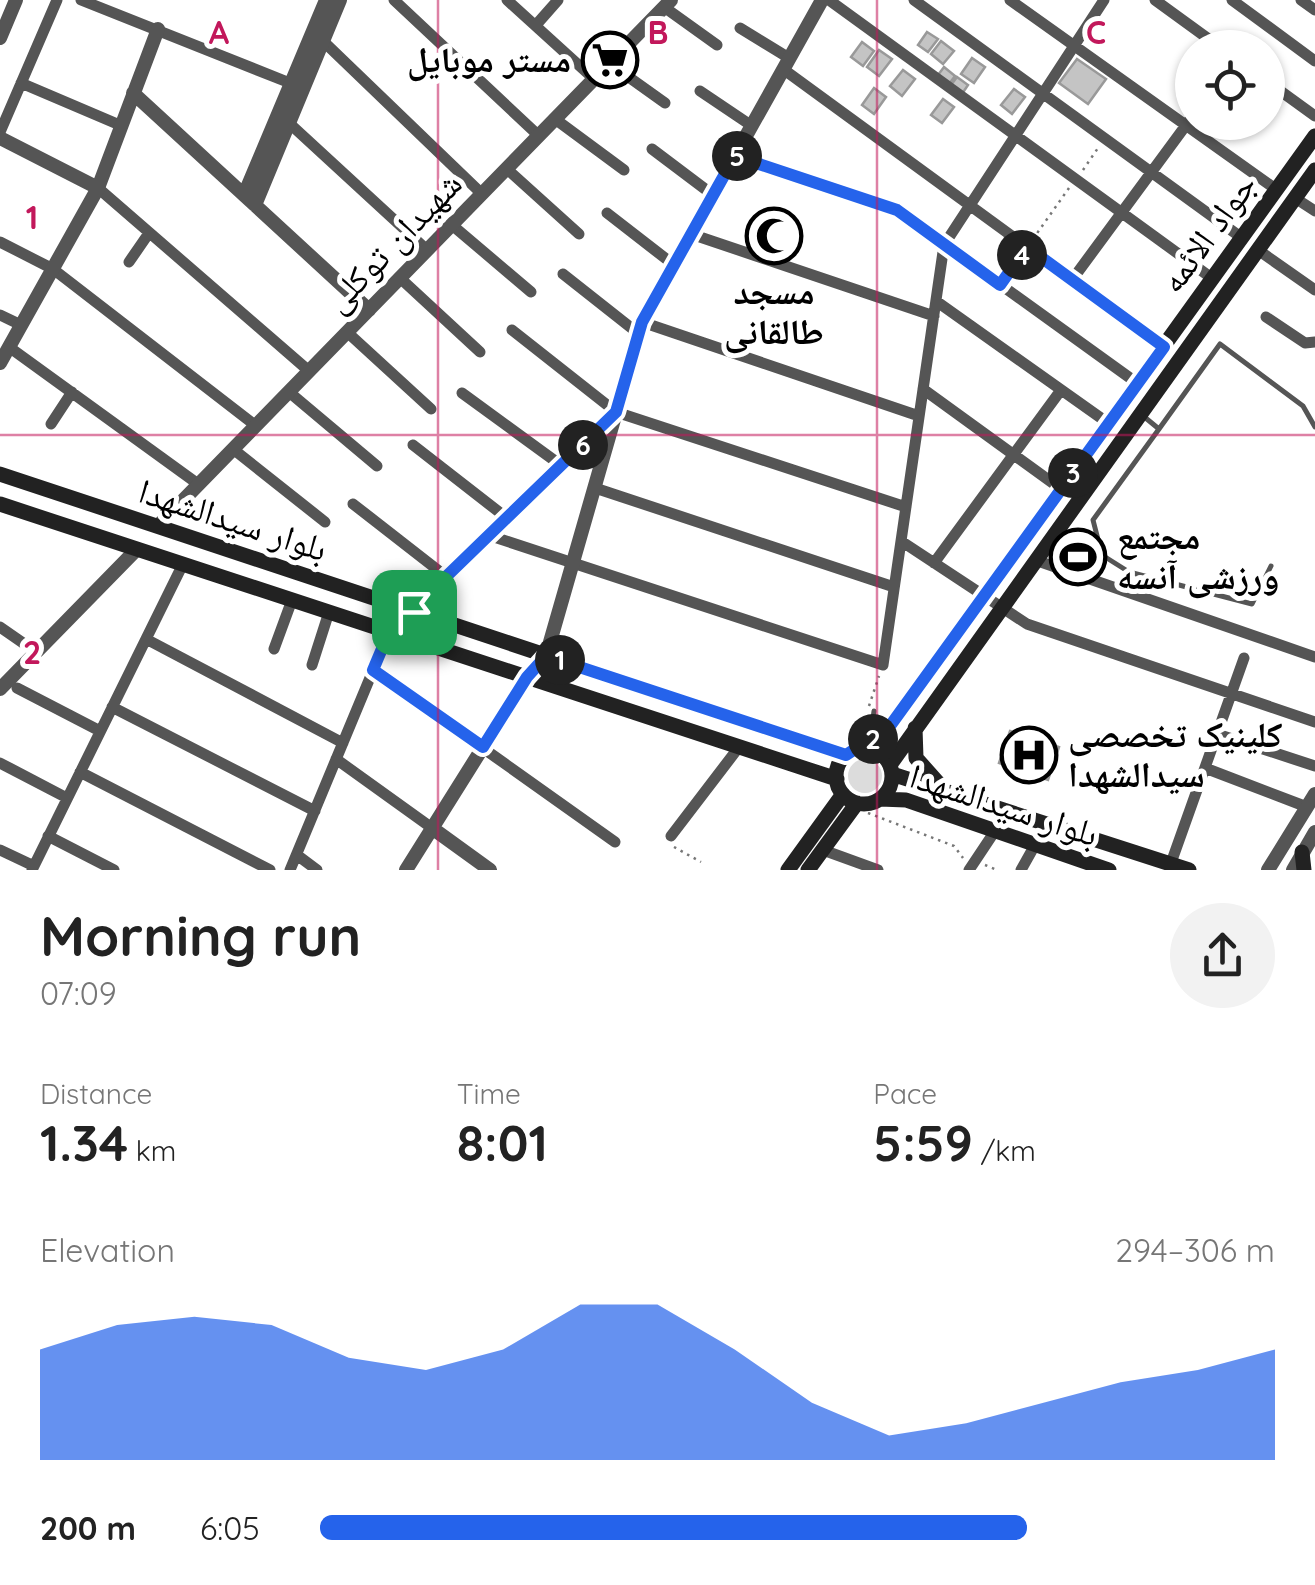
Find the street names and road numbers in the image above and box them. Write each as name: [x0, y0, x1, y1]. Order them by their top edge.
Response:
street label: شهیدان توکلی: [314, 161, 470, 321]
street label: جواد الائمه: [1149, 164, 1265, 301]
street label: بلوار سیدالشهدا: [134, 468, 333, 570]
street label: بلوار سیدالشهدا: [905, 753, 1104, 855]

